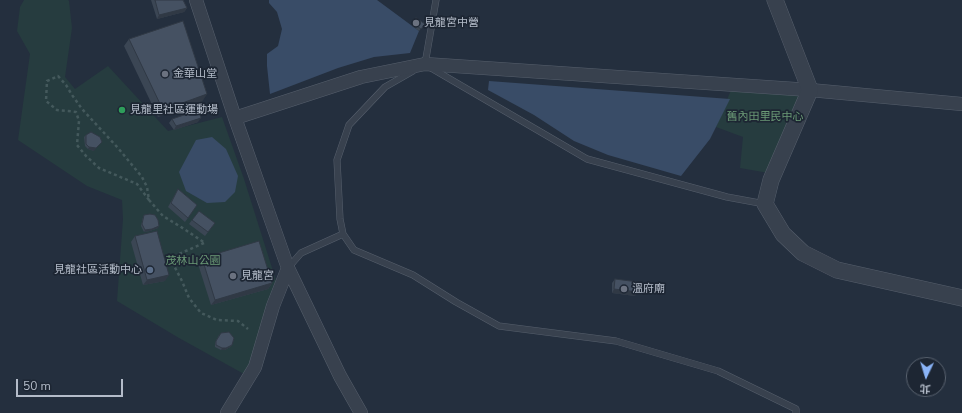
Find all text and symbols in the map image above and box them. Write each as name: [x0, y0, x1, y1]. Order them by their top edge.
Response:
place label: 見龍宮中營: [424, 16, 479, 30]
marker: 見龍宮中營: [411, 18, 421, 28]
place label: 金華山堂: [173, 67, 217, 81]
marker: 金華山堂: [160, 69, 170, 79]
place label: 見龍里社區運動場: [130, 103, 218, 117]
marker: 見龍里社區運動場: [117, 105, 127, 115]
park label: 舊內田里民中心: [727, 110, 803, 124]
park label: 茂林山公園: [166, 254, 220, 268]
place label: 見龍社區活動中心: [54, 263, 142, 277]
marker: 見龍社區活動中心: [145, 265, 155, 275]
place label: 見龍宮: [241, 269, 274, 283]
marker: 見龍宮: [228, 271, 238, 281]
place label: 溫府廟: [632, 282, 665, 296]
marker: 溫府廟: [619, 284, 629, 294]
north arrow: [906, 357, 946, 397]
scale bar: [18, 371, 125, 397]
text: 50 m: [23, 378, 51, 394]
text: 北: [919, 381, 931, 396]

